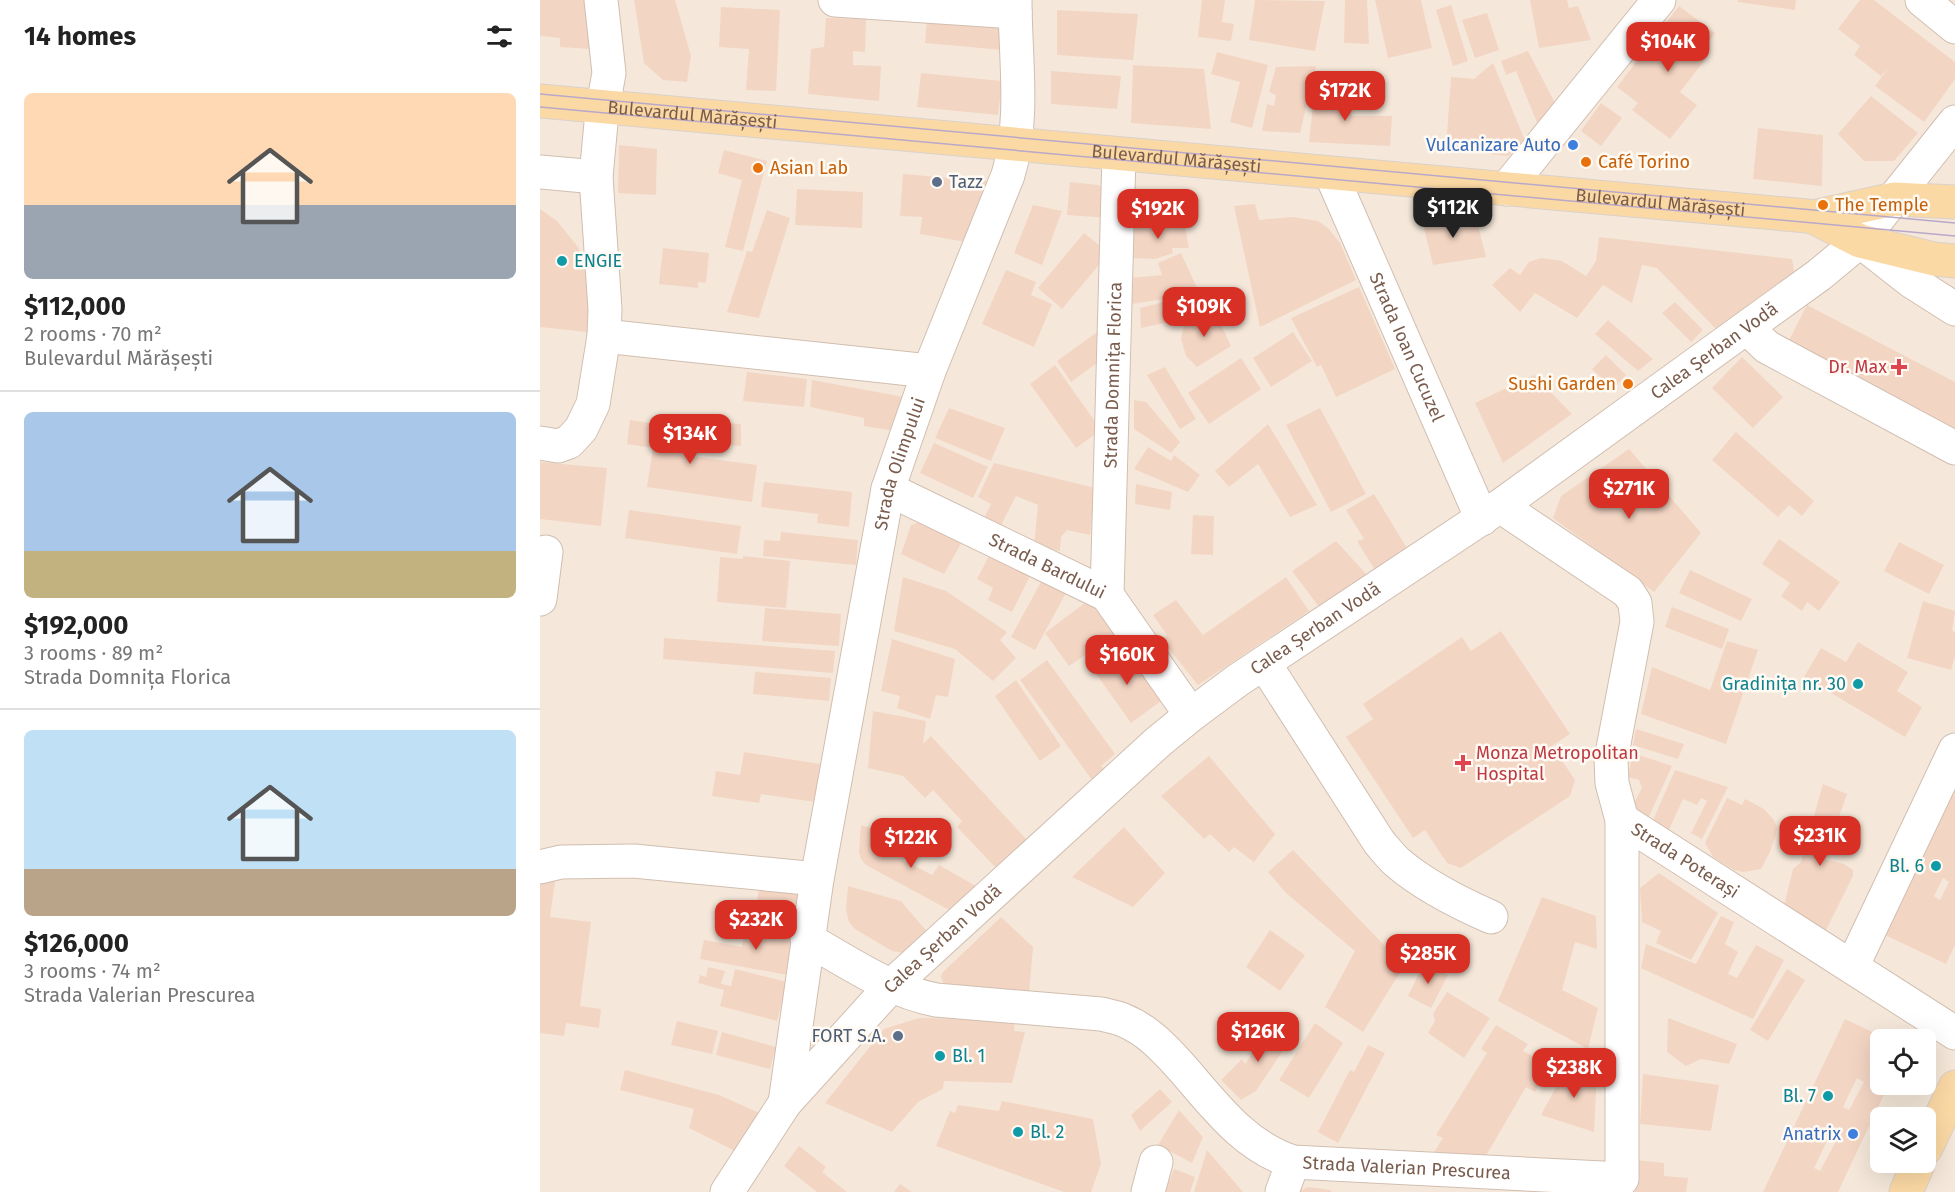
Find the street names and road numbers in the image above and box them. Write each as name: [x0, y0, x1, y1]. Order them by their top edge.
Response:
street label: Bulevardul Mărășești: [607, 96, 778, 133]
street label: Bulevardul Mărășești: [1091, 140, 1262, 177]
street label: Bulevardul Mărășești: [1575, 184, 1746, 221]
street label: Strada Ioan Cucuzel: [1365, 269, 1449, 425]
street label: Strada Domnița Florica: [1099, 282, 1127, 469]
street label: Calea Șerban Vodă: [1646, 297, 1782, 404]
street label: Strada Olimpului: [870, 394, 930, 532]
street label: Strada Bardului: [985, 529, 1109, 604]
street label: Calea Șerban Vodă: [1246, 577, 1385, 680]
street label: Strada Poterași: [1627, 818, 1743, 903]
street label: Calea Șerban Vodă: [879, 880, 1006, 998]
street label: Strada Valerian Prescurea: [1302, 1152, 1511, 1184]

